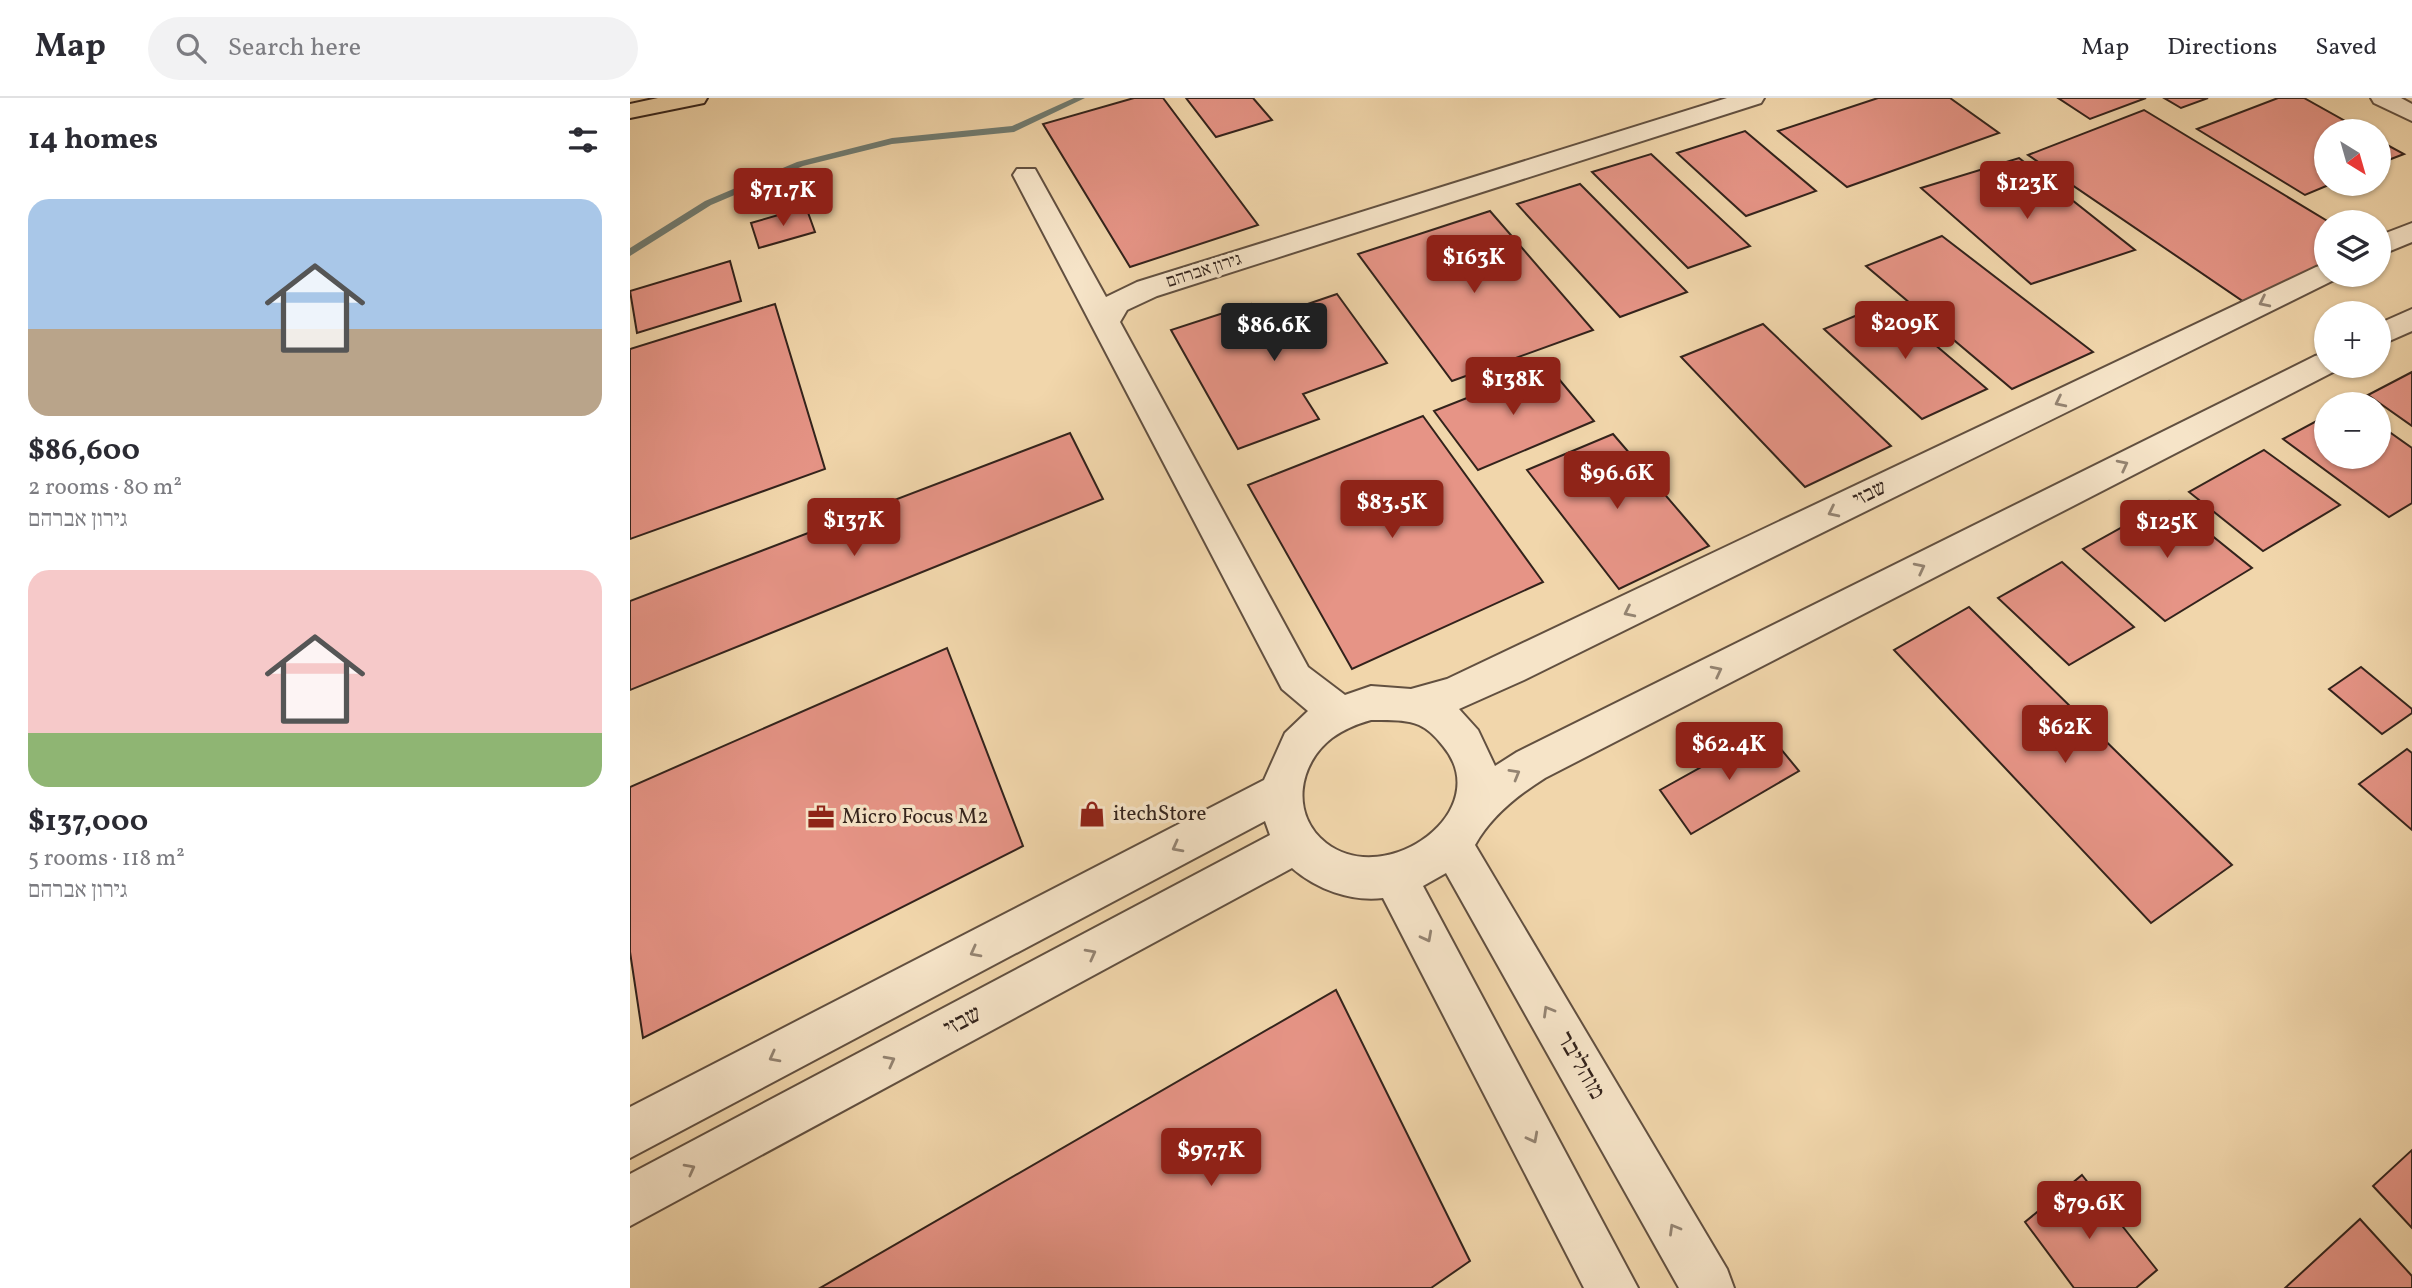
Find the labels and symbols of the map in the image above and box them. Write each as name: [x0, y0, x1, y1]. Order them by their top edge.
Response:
north arrow: [2314, 119, 2390, 196]
pin: $123K: [1978, 162, 2076, 221]
pin: $71.7K: [726, 169, 840, 228]
pin: $163K: [1425, 236, 1523, 295]
street label: גירון אברהם: [1163, 247, 1245, 295]
one-way arrow: [2259, 294, 2271, 308]
pin: $209K: [1856, 302, 1954, 361]
pin: $86.6K: [1217, 303, 1331, 363]
pin: $138K: [1464, 358, 1562, 417]
one-way arrow: [2055, 394, 2067, 408]
pin: $96.6K: [1560, 452, 1674, 511]
one-way arrow: [2116, 460, 2128, 474]
street label: שבזי: [1848, 473, 1892, 514]
pin: $83.5K: [1335, 480, 1449, 540]
pin: $137K: [805, 498, 903, 558]
pin: $125K: [2118, 500, 2216, 560]
one-way arrow: [1828, 504, 1840, 518]
one-way arrow: [1913, 562, 1925, 576]
one-way arrow: [1624, 603, 1636, 617]
one-way arrow: [1710, 665, 1722, 679]
pin: $62K: [2024, 706, 2106, 765]
pin: $62.4K: [1672, 722, 1786, 782]
one-way arrow: [1507, 770, 1520, 783]
shop icon: itechStore: [1077, 799, 1107, 829]
place label: itechStore: [1113, 800, 1207, 829]
office icon: Micro Focus M2: [806, 802, 836, 832]
place label: Micro Focus M2: [842, 803, 989, 832]
one-way arrow: [1172, 838, 1184, 852]
one-way arrow: [1419, 930, 1432, 942]
one-way arrow: [970, 944, 983, 957]
one-way arrow: [1084, 948, 1096, 962]
street label: שבזי: [938, 998, 988, 1046]
one-way arrow: [1543, 1005, 1556, 1018]
street label: מוהליבר: [1547, 1026, 1613, 1106]
one-way arrow: [769, 1049, 781, 1063]
one-way arrow: [883, 1056, 896, 1070]
pin: $97.7K: [1154, 1128, 1268, 1188]
one-way arrow: [1525, 1131, 1538, 1143]
one-way arrow: [683, 1164, 695, 1177]
pin: $79.6K: [2032, 1182, 2146, 1241]
one-way arrow: [1669, 1224, 1682, 1236]

